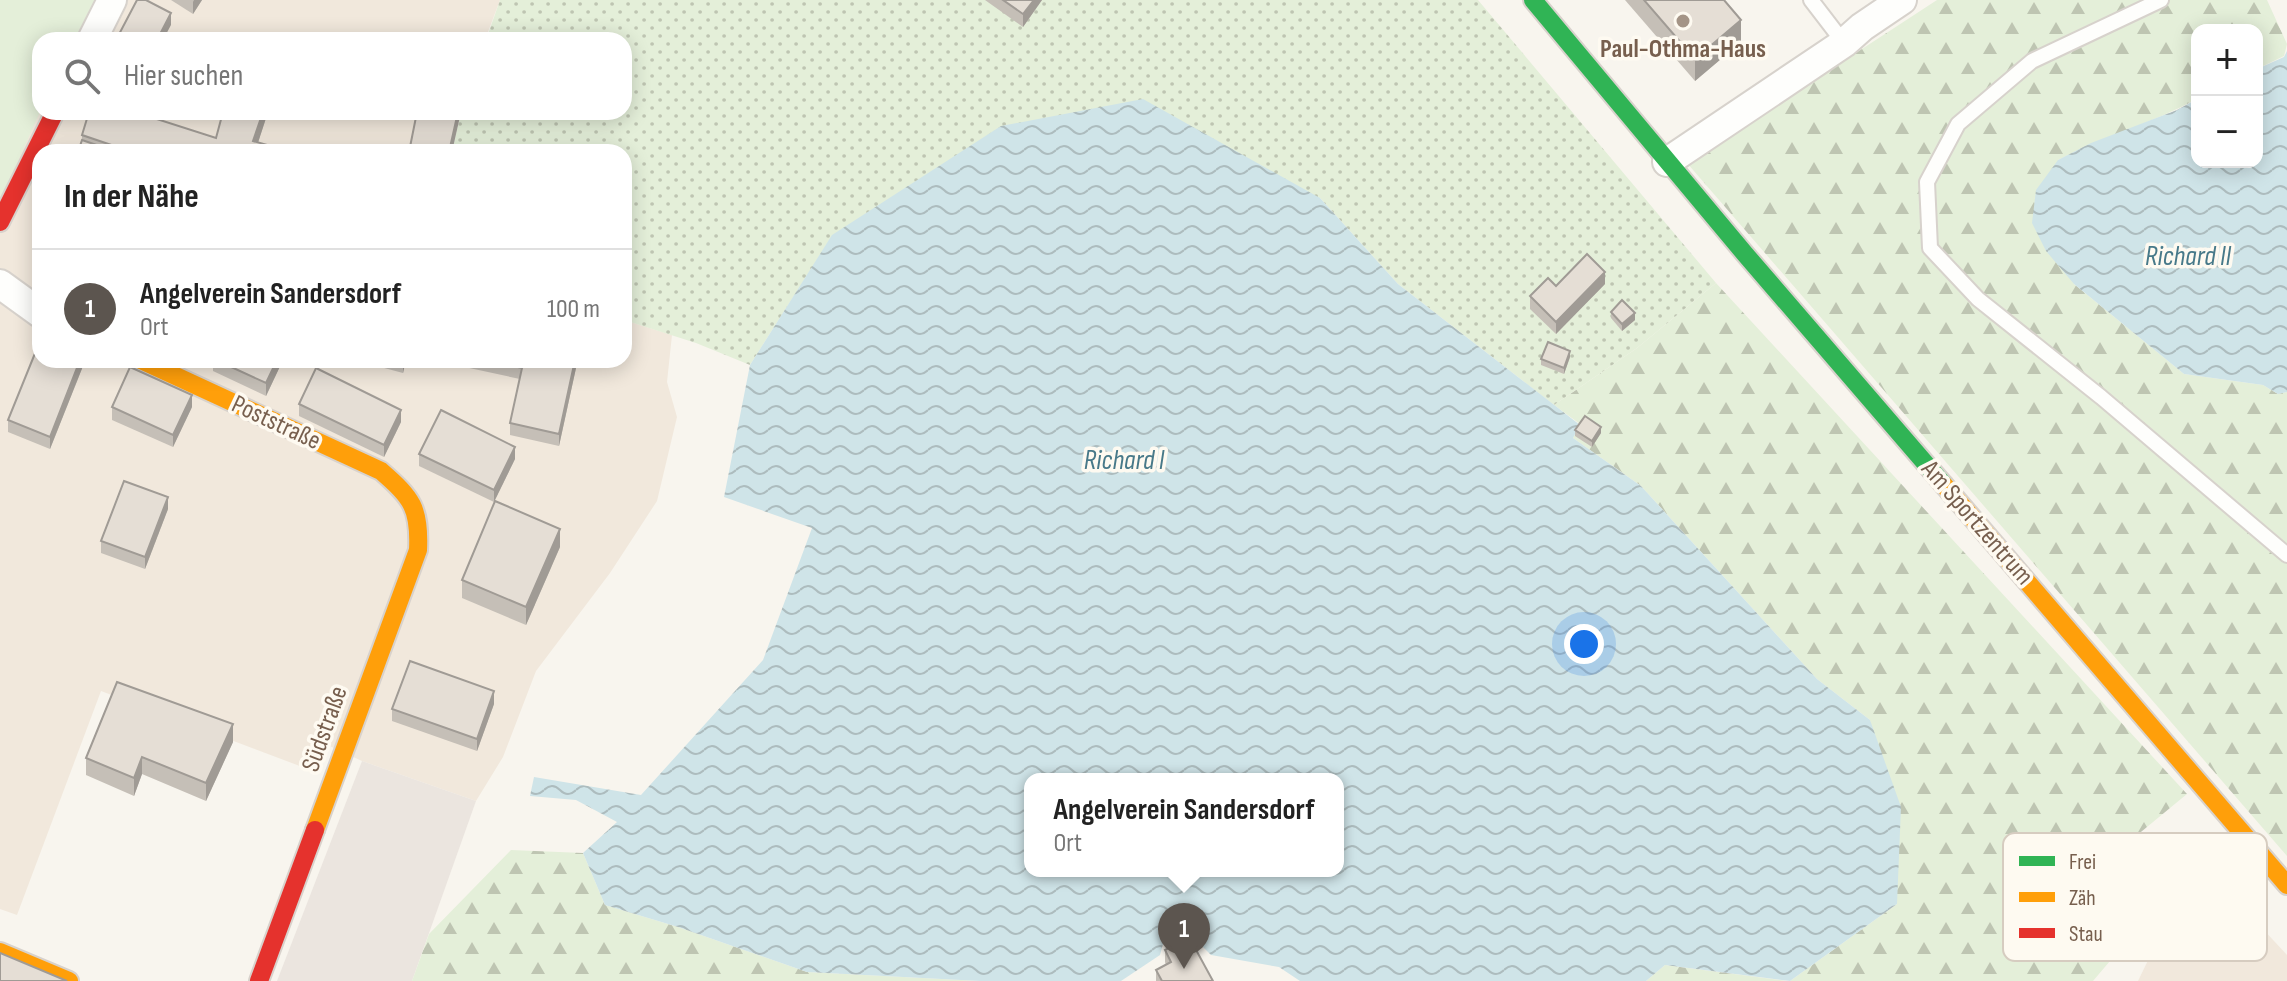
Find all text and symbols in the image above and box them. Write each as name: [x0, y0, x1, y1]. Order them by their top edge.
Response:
marker: Paul-Othma-Haus: [1674, 12, 1692, 30]
map controls: [2191, 24, 2263, 168]
button: +: [2191, 24, 2263, 96]
search box: [32, 32, 632, 120]
place label: Paul-Othma-Haus: [1600, 34, 1766, 65]
icon: search: [60, 54, 104, 98]
text: Hier suchen: [124, 58, 243, 94]
button: −: [2191, 96, 2263, 168]
text: In der Nähe: [64, 176, 199, 217]
water label: Richard II: [2145, 240, 2232, 273]
text: Angelverein Sandersdorf: [140, 276, 401, 312]
text: 1: [85, 294, 95, 325]
text: 100 m: [547, 294, 600, 325]
text: Ort: [140, 312, 169, 343]
street label: Poststraße: [227, 389, 325, 457]
water label: Richard I: [1084, 444, 1165, 477]
street label: Am Sportzentrum: [1914, 454, 2039, 592]
your location: [1564, 624, 1604, 664]
street label: Südstraße: [295, 682, 355, 776]
popup: [1024, 773, 1344, 877]
text: Angelverein Sandersdorf: [1053, 792, 1315, 828]
text: Ort: [1053, 828, 1082, 859]
legend: [2003, 833, 2267, 961]
text: Frei: [2069, 849, 2096, 876]
text: Zäh: [2069, 885, 2096, 912]
pin: 1: [1158, 903, 1210, 969]
text: Stau: [2069, 921, 2103, 948]

